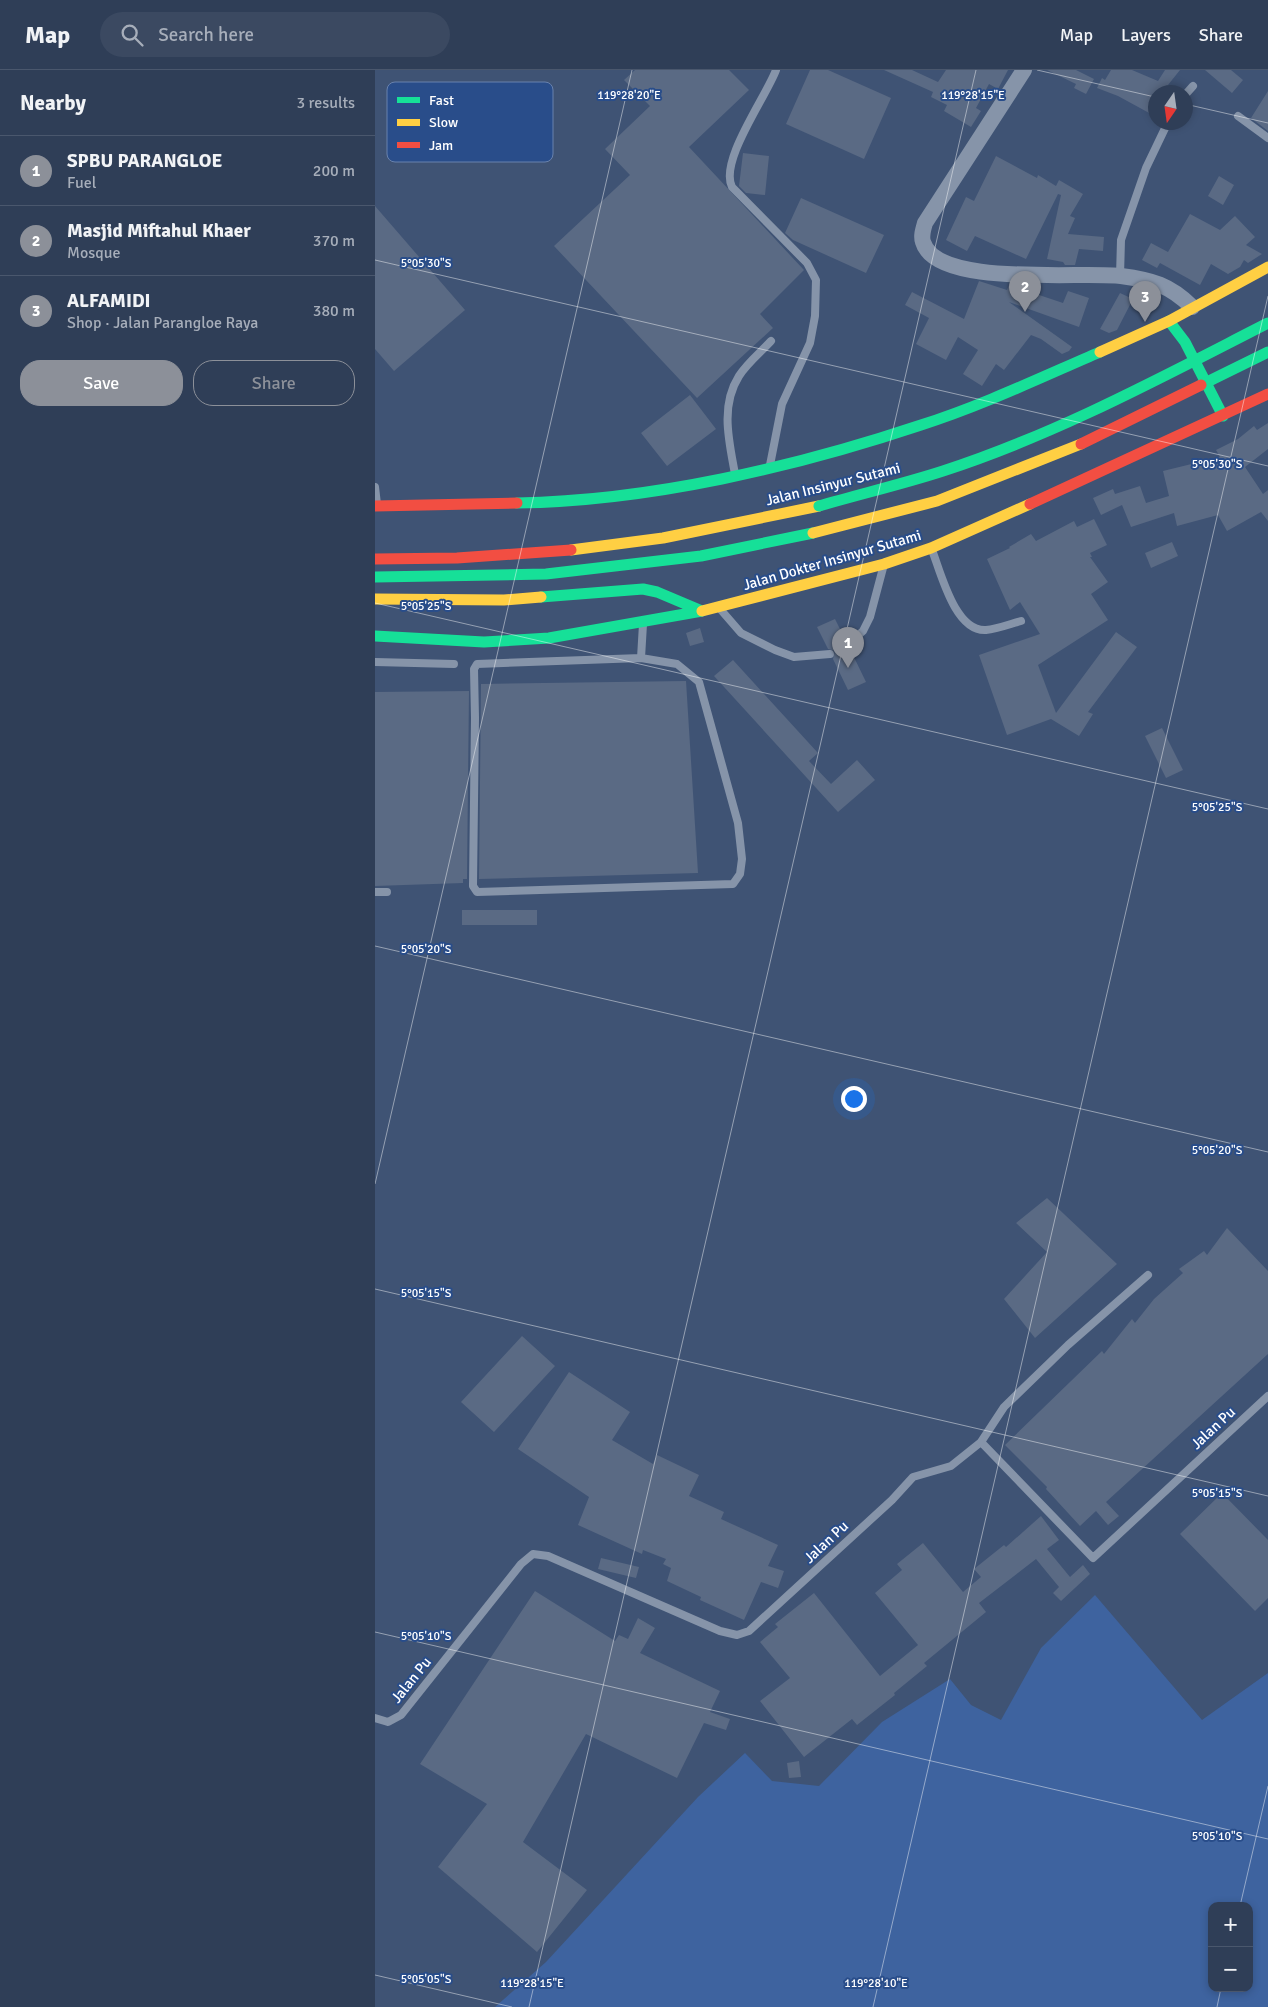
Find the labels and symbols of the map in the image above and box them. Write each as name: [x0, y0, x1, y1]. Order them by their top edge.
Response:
legend: [387, 82, 553, 162]
north arrow: [1148, 85, 1193, 130]
text: 119°28'20"E: [597, 88, 661, 103]
text: 119°28'15"E: [941, 88, 1005, 103]
text: Fast: [429, 92, 454, 109]
text: Slow: [429, 114, 458, 131]
text: Jam: [429, 137, 453, 154]
text: 5°05'30"S: [401, 256, 452, 271]
pin: 2: [1009, 271, 1041, 312]
pin: 3: [1129, 281, 1161, 322]
text: 5°05'30"S: [1192, 457, 1243, 472]
street label: Jalan Insinyur Sutami: [764, 459, 902, 509]
street label: Jalan Dokter Insinyur Sutami: [741, 526, 923, 594]
text: 5°05'25"S: [401, 599, 452, 614]
pin: 1: [832, 627, 864, 668]
text: 5°05'25"S: [1192, 800, 1243, 815]
text: 5°05'20"S: [401, 942, 452, 957]
your location: [841, 1086, 867, 1112]
text: 5°05'20"S: [1192, 1143, 1243, 1158]
text: 5°05'15"S: [401, 1286, 452, 1301]
street label: Jalan Pu: [1187, 1403, 1239, 1453]
text: 5°05'15"S: [1192, 1486, 1243, 1501]
street label: Jalan Pu: [800, 1517, 852, 1567]
text: 5°05'10"S: [401, 1629, 452, 1644]
street label: Jalan Pu: [387, 1653, 435, 1707]
text: 5°05'10"S: [1192, 1829, 1243, 1844]
text: 5°05'05"S: [401, 1972, 452, 1987]
text: 119°28'15"E: [500, 1976, 564, 1991]
text: 119°28'10"E: [844, 1976, 908, 1991]

